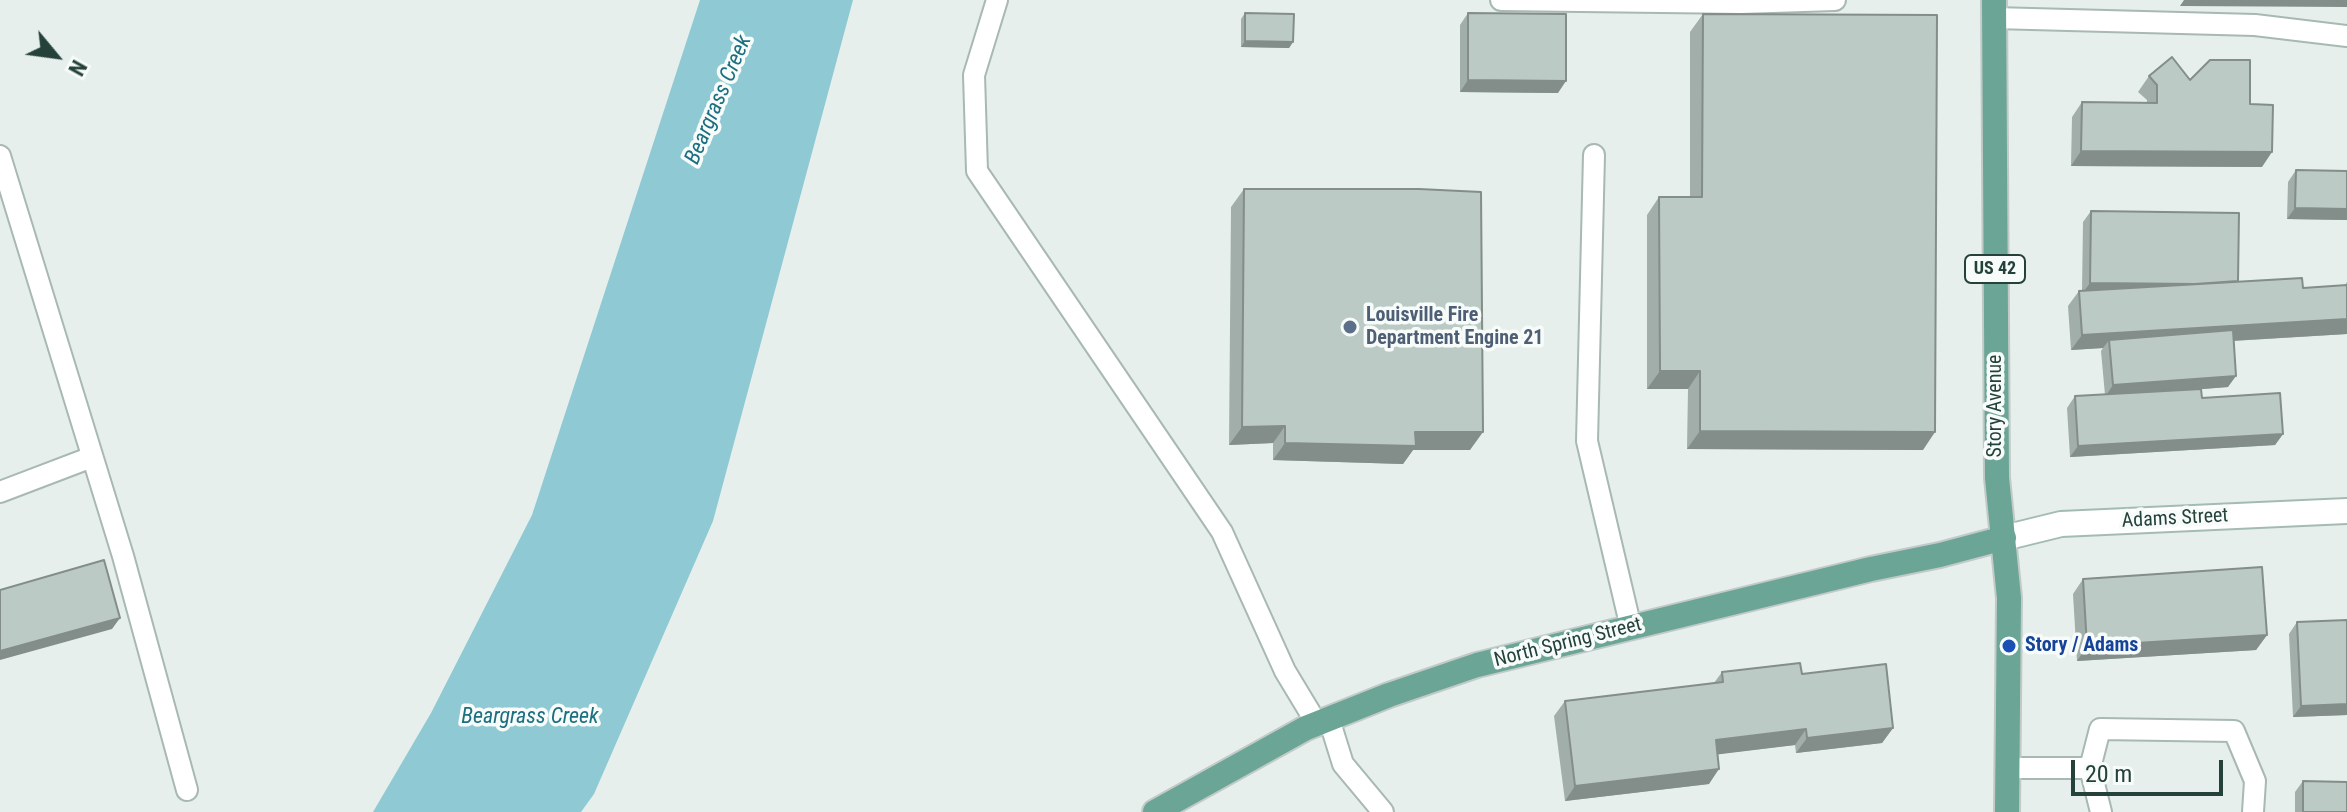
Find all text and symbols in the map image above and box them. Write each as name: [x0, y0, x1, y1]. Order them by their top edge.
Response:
north arrow: [16, 16, 96, 96]
water label: Beargrass Creek: [680, 32, 758, 168]
text: N: [63, 56, 92, 80]
road number: US 42: [1965, 255, 2025, 283]
place label: Louisville Fire Department Engine 21: [1366, 304, 1543, 351]
marker: Louisville Fire Department Engine 21: [1341, 318, 1359, 336]
street label: Story Avenue: [1984, 355, 2008, 457]
street label: Adams Street: [2121, 504, 2229, 534]
street label: North Spring Street: [1492, 613, 1644, 673]
place label: Story / Adams: [2025, 634, 2138, 658]
marker: Story / Adams: [2000, 637, 2018, 655]
water label: Beargrass Creek: [461, 704, 599, 730]
scale bar: [2075, 744, 2227, 794]
text: 20 m: [2085, 760, 2132, 788]

